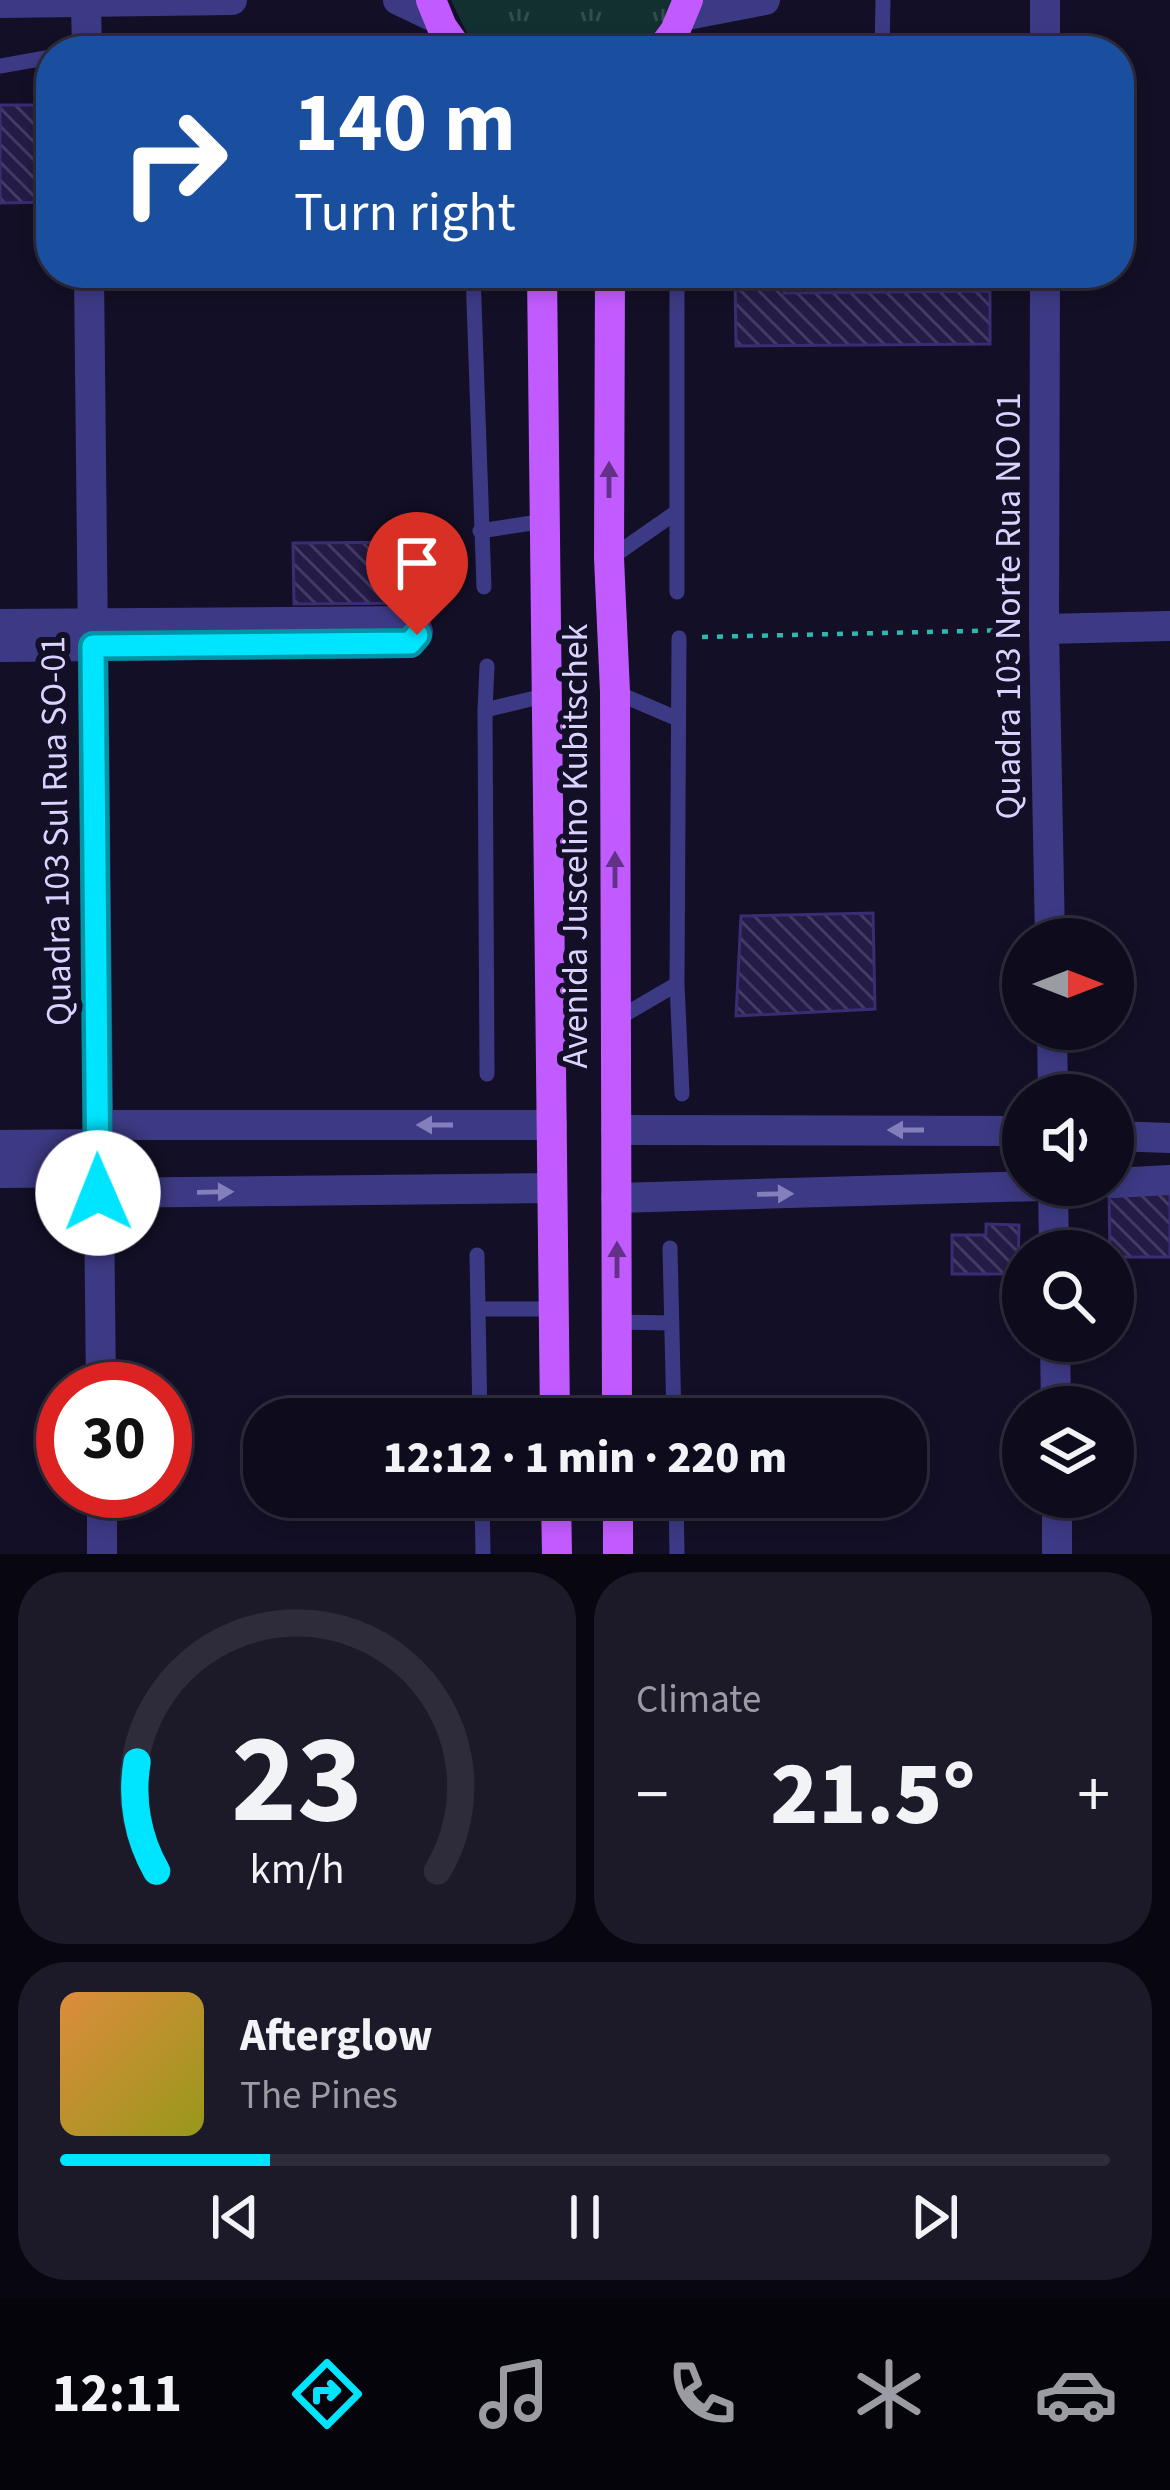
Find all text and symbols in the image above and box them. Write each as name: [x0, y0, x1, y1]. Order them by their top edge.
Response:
text: 140 m: [294, 64, 516, 184]
icon: right: [96, 84, 252, 240]
text: Turn right: [294, 175, 516, 252]
street label: Quadra 103 Norte Rua NO 01: [983, 392, 1034, 820]
one-way arrow: [599, 460, 619, 498]
pin: [366, 512, 468, 635]
icon: arrive: [384, 530, 450, 596]
street label: Avenida Juscelino Kubitschek: [550, 623, 601, 1068]
street label: Quadra 103 Sul Rua SO-01: [27, 635, 85, 1027]
one-way arrow: [605, 850, 625, 888]
north arrow: [1002, 918, 1134, 1050]
map controls: [1002, 918, 1134, 1518]
button: sound: [1002, 1074, 1134, 1206]
one-way arrow: [415, 1115, 453, 1135]
one-way arrow: [886, 1120, 924, 1140]
position arrow: [35, 1130, 161, 1256]
one-way arrow: [197, 1182, 235, 1202]
one-way arrow: [757, 1184, 795, 1203]
button: search: [1002, 1230, 1134, 1362]
one-way arrow: [607, 1240, 626, 1278]
speed limit sign: 30: [36, 1362, 192, 1518]
button: layers: [1002, 1386, 1134, 1518]
text: 12:12 · 1 min · 220 m: [383, 1426, 787, 1490]
text: Climate: [636, 1672, 761, 1728]
text: 23: [231, 1692, 363, 1870]
text: 21.5°: [770, 1731, 976, 1859]
text: −: [636, 1748, 669, 1842]
text: +: [1077, 1748, 1110, 1842]
text: km/h: [249, 1839, 345, 1900]
text: Afterglow: [240, 2004, 433, 2068]
text: The Pines: [240, 2068, 398, 2124]
icon: previous: [202, 2184, 268, 2250]
icon: pause: [552, 2184, 618, 2250]
icon: next: [902, 2184, 968, 2250]
icon: directions: [285, 2352, 369, 2436]
icon: music: [472, 2352, 556, 2436]
icon: phone: [660, 2352, 744, 2436]
icon: climate: [847, 2352, 931, 2436]
icon: car: [1034, 2352, 1118, 2436]
text: 12:11: [52, 2356, 182, 2433]

